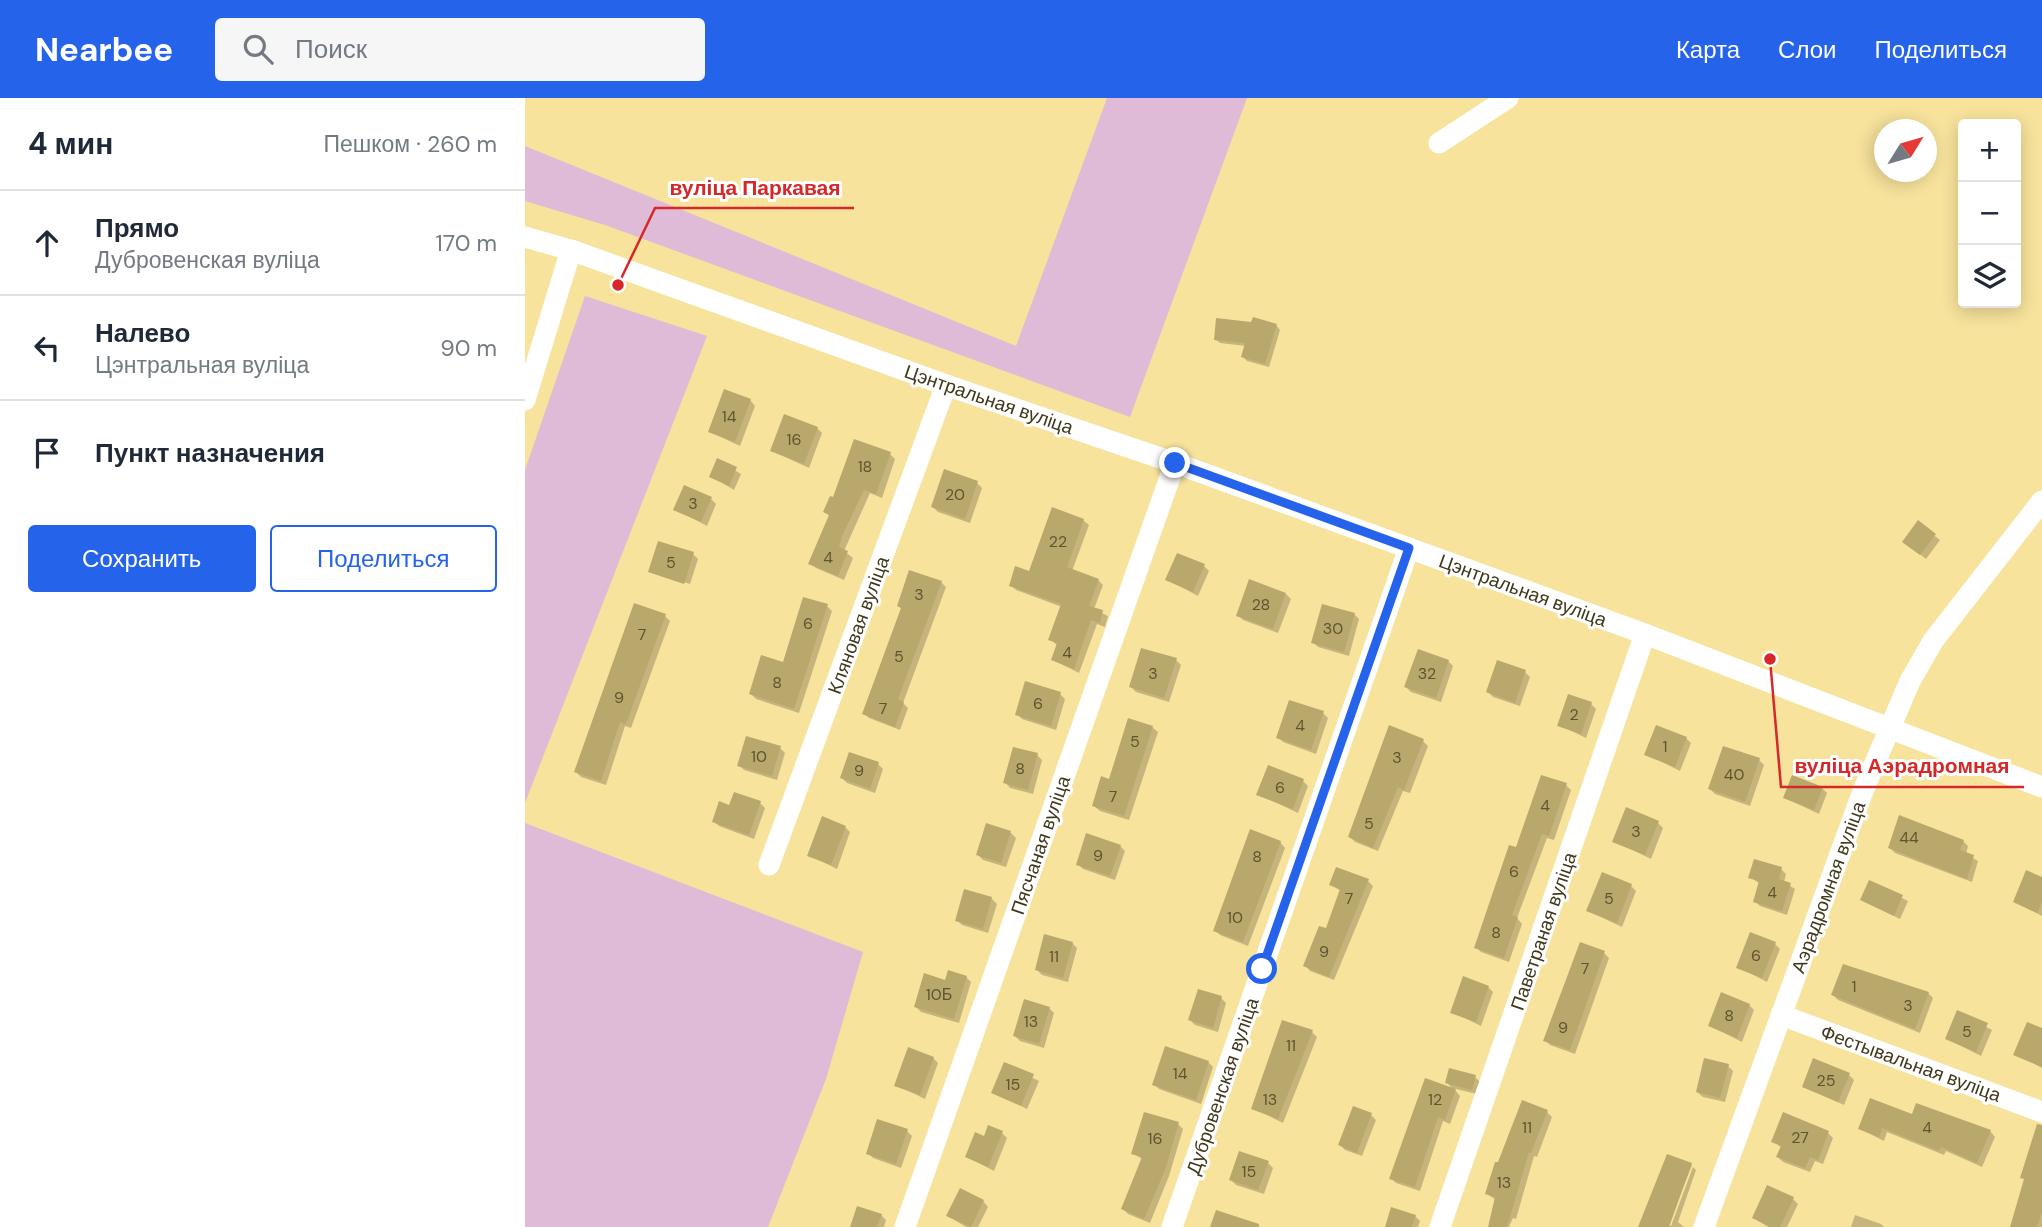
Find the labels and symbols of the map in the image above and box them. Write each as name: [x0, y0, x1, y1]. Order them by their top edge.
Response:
north arrow: [1874, 119, 1937, 182]
callout: вуліца Паркавая: [655, 166, 854, 208]
text: вуліца Паркавая: [669, 174, 841, 202]
street label: Цэнтральная вуліца: [901, 359, 1077, 440]
house number: 14: [722, 406, 737, 427]
house number: 16: [786, 429, 802, 450]
route end: [1159, 447, 1190, 478]
house number: 18: [858, 456, 872, 477]
house number: 20: [945, 484, 965, 505]
house number: 3: [688, 493, 698, 514]
house number: 22: [1049, 531, 1067, 552]
house number: 4: [823, 547, 833, 568]
street label: Цэнтральная вуліца: [1435, 548, 1611, 633]
house number: 5: [666, 552, 676, 573]
street label: Кляновая вуліца: [822, 552, 895, 697]
house number: 3: [914, 584, 924, 605]
house number: 28: [1252, 594, 1270, 615]
house number: 6: [803, 613, 813, 634]
house number: 30: [1323, 618, 1343, 639]
house number: 7: [638, 624, 646, 645]
house number: 4: [1062, 642, 1072, 663]
house number: 5: [894, 646, 904, 667]
house number: 3: [1148, 663, 1158, 684]
house number: 32: [1418, 663, 1436, 684]
house number: 8: [772, 672, 782, 693]
house number: 9: [614, 687, 624, 708]
house number: 6: [1033, 693, 1043, 714]
house number: 7: [879, 698, 887, 719]
house number: 2: [1569, 704, 1579, 725]
house number: 4: [1295, 715, 1305, 736]
house number: 5: [1130, 731, 1140, 752]
house number: 1: [1663, 736, 1668, 757]
callout: вуліца Аэрадромная: [1781, 745, 2024, 787]
house number: 10: [751, 746, 767, 767]
house number: 3: [1392, 747, 1402, 768]
text: вуліца Аэрадромная: [1794, 752, 2010, 780]
house number: 8: [1015, 758, 1025, 779]
house number: 9: [854, 760, 864, 781]
house number: 40: [1724, 764, 1744, 785]
street label: Пясчаная вуліца: [1005, 772, 1076, 918]
house number: 6: [1275, 777, 1285, 798]
house number: 7: [1109, 786, 1117, 807]
house number: 4: [1540, 795, 1550, 816]
street label: Аэрадромная вуліца: [1786, 797, 1871, 977]
house number: 5: [1364, 813, 1374, 834]
house number: 3: [1631, 821, 1641, 842]
house number: 44: [1899, 827, 1919, 848]
house number: 9: [1093, 845, 1103, 866]
house number: 8: [1252, 846, 1262, 867]
street label: Паветраная вуліца: [1505, 848, 1582, 1014]
house number: 6: [1509, 861, 1519, 882]
house number: 4: [1767, 882, 1777, 903]
house number: 7: [1345, 888, 1353, 909]
house number: 5: [1604, 888, 1614, 909]
house number: 10: [1227, 907, 1243, 928]
house number: 8: [1491, 922, 1501, 943]
house number: 9: [1319, 941, 1329, 962]
house number: 6: [1751, 945, 1761, 966]
house number: 11: [1049, 946, 1059, 967]
route start: [1246, 953, 1277, 984]
house number: 7: [1581, 958, 1589, 979]
house number: 1: [1852, 976, 1857, 997]
house number: 10Б: [926, 984, 952, 1005]
street label: Дубровенская вуліца: [1180, 994, 1265, 1178]
house number: 3: [1903, 995, 1913, 1016]
house number: 8: [1724, 1005, 1734, 1026]
house number: 13: [1024, 1011, 1038, 1032]
house number: 9: [1558, 1017, 1568, 1038]
street label: Фестывальная вуліца: [1817, 1019, 2005, 1108]
house number: 5: [1962, 1021, 1972, 1042]
house number: 11: [1286, 1035, 1296, 1056]
house number: 14: [1173, 1063, 1188, 1084]
house number: 25: [1817, 1070, 1835, 1091]
house number: 15: [1006, 1074, 1020, 1095]
house number: 13: [1263, 1089, 1277, 1110]
house number: 12: [1428, 1089, 1442, 1110]
house number: 11: [1522, 1117, 1532, 1138]
house number: 4: [1922, 1117, 1932, 1138]
house number: 27: [1791, 1127, 1809, 1148]
house number: 16: [1147, 1128, 1163, 1149]
house number: 15: [1242, 1161, 1256, 1182]
house number: 13: [1497, 1172, 1511, 1193]

